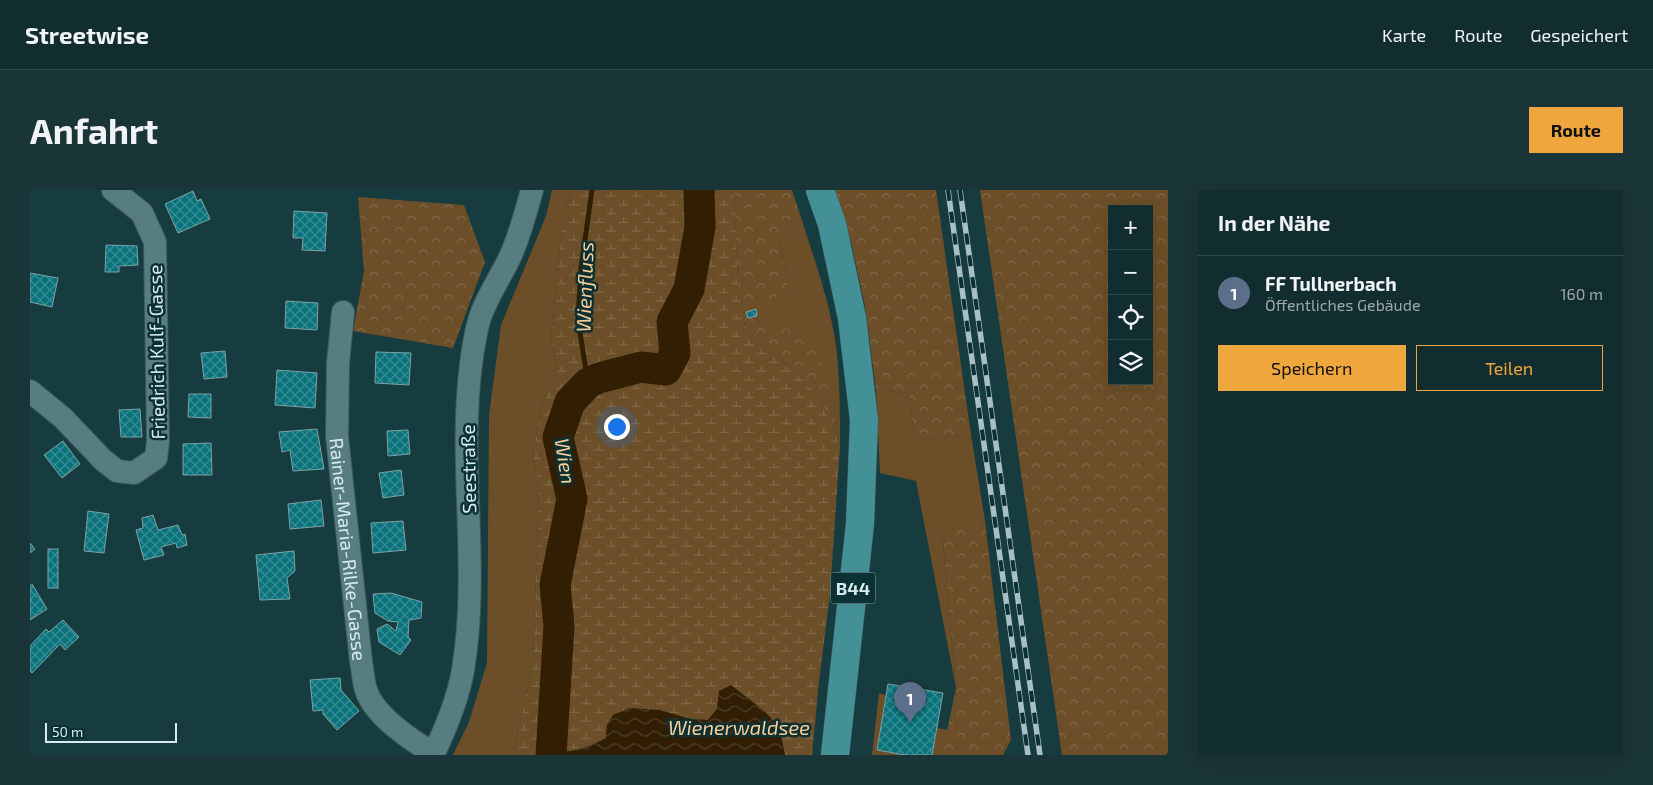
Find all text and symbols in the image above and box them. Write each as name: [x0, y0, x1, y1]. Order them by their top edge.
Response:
text: Streetwise: [25, 20, 149, 49]
text: Karte: [1382, 24, 1426, 46]
text: Route: [1454, 24, 1502, 46]
text: Gespeichert: [1530, 24, 1628, 46]
button: Route: [1529, 107, 1623, 153]
text: Anfahrt: [30, 109, 158, 151]
map controls: [1108, 205, 1153, 385]
button: +: [1108, 205, 1153, 250]
text: In der Nähe: [1218, 210, 1330, 235]
water label: Wienfluss: [570, 241, 598, 333]
button: −: [1108, 250, 1153, 295]
street label: Friedrich Kulf-Gasse: [143, 264, 169, 440]
text: FF Tullnerbach: [1265, 272, 1397, 295]
text: 1: [1231, 284, 1237, 303]
text: 160 m: [1560, 284, 1603, 303]
button: locate: [1108, 295, 1153, 340]
text: Öffentliches Gebäude: [1265, 295, 1420, 314]
button: layers: [1108, 340, 1153, 385]
button: Speichern: [1218, 345, 1406, 391]
button: Teilen: [1416, 345, 1603, 391]
your location: [604, 414, 630, 440]
street label: Seestraße: [456, 424, 480, 514]
water label: Wien: [551, 436, 581, 486]
street label: Rainer-Maria-Rilke-Gasse: [326, 437, 372, 662]
road number: B44: [830, 572, 876, 603]
pin: 1: [894, 682, 926, 723]
water label: Wienerwaldsee: [668, 715, 810, 739]
scale bar: [45, 720, 178, 743]
text: 50 m: [52, 723, 83, 740]

